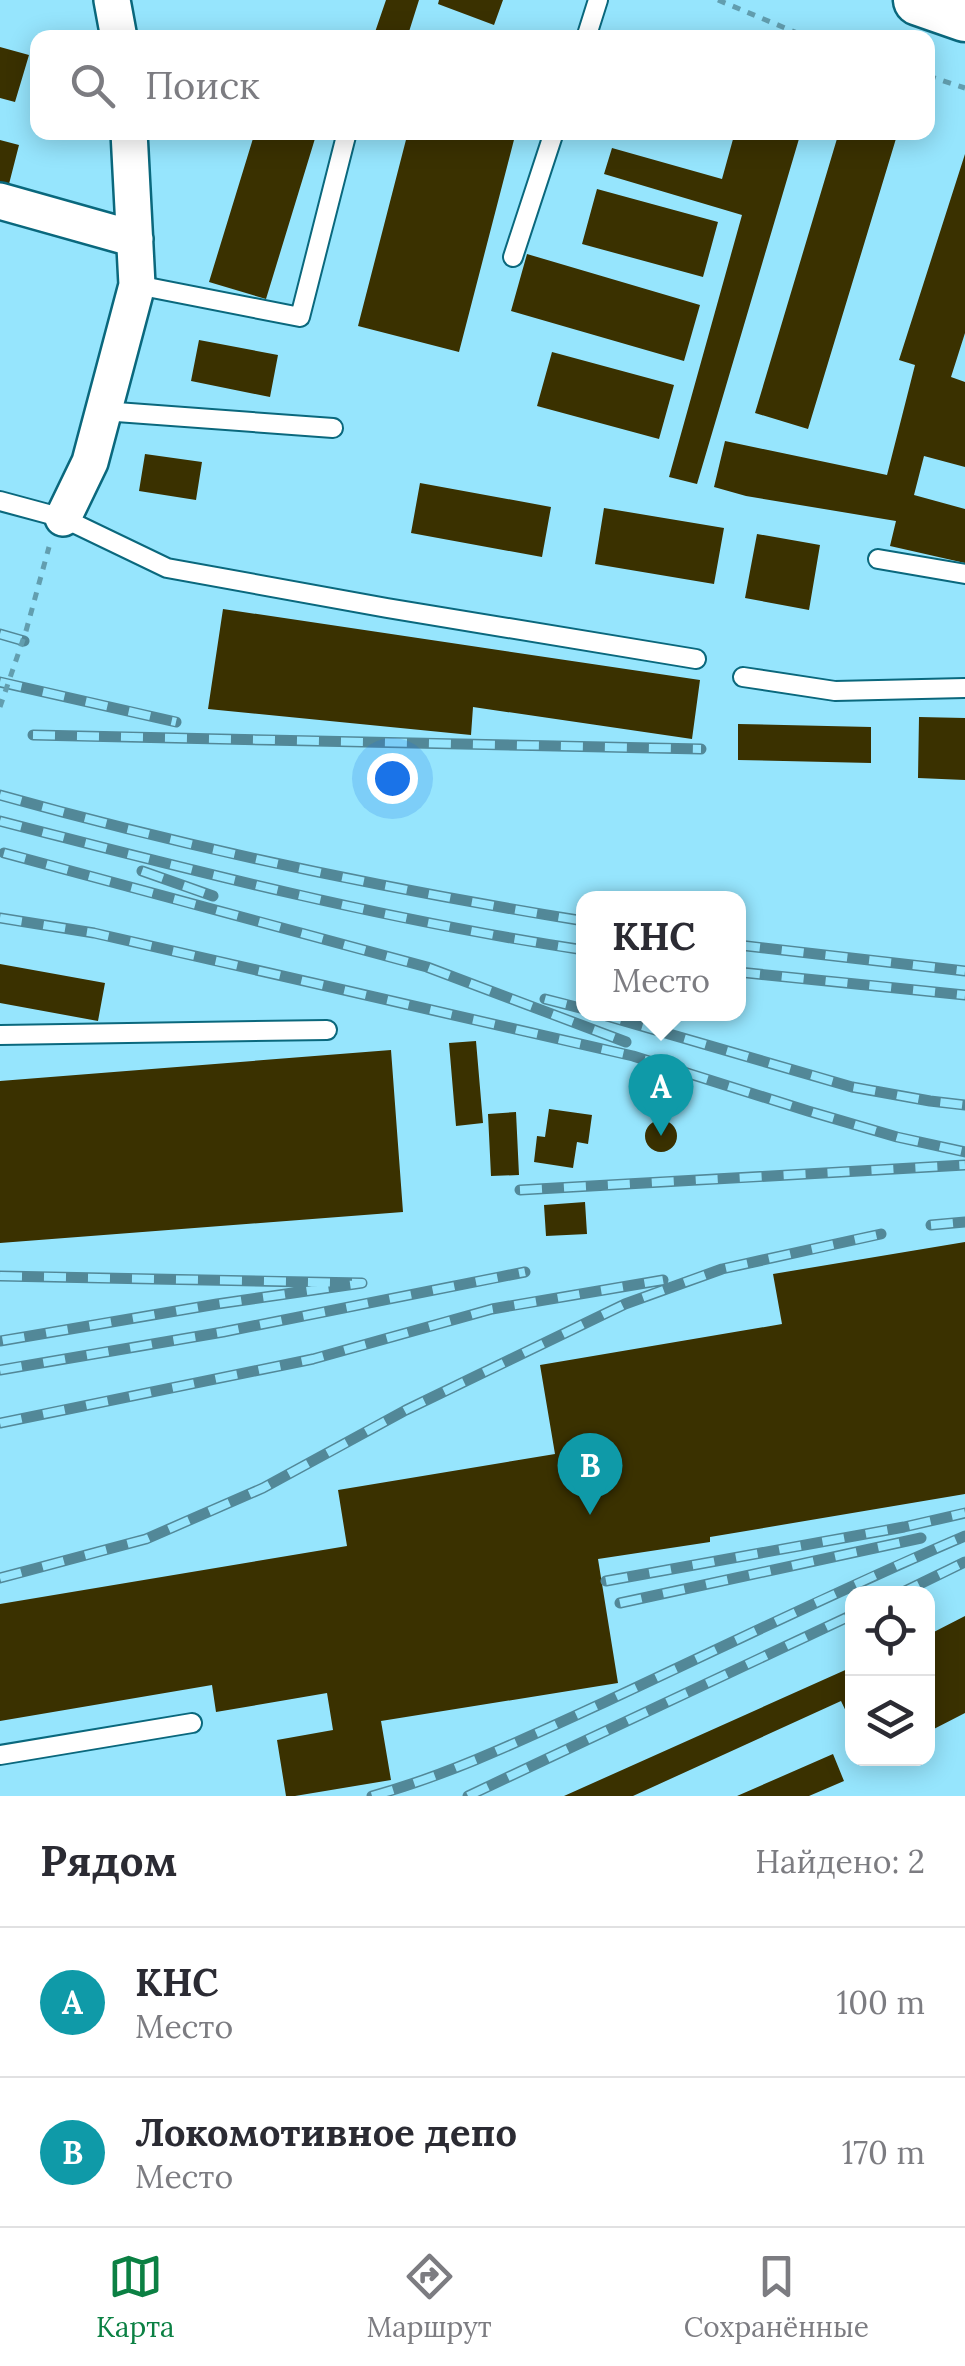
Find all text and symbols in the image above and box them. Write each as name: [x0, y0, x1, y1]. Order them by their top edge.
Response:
search box: [30, 30, 935, 140]
icon: search: [65, 58, 120, 113]
text: Поиск: [145, 61, 260, 109]
your location: [367, 753, 418, 804]
popup: [576, 891, 746, 1021]
text: КНС: [612, 912, 695, 960]
text: Место: [612, 960, 710, 1001]
pin: A: [628, 1054, 694, 1136]
pin: B: [558, 1432, 622, 1515]
map controls: [845, 1586, 935, 1766]
button: locate: [845, 1586, 935, 1676]
button: layers: [845, 1676, 935, 1766]
text: Рядом: [40, 1834, 177, 1888]
text: Найдено: 2: [755, 1841, 925, 1882]
text: КНС: [135, 1958, 218, 2006]
text: A: [62, 1982, 83, 2023]
text: 100 m: [837, 1982, 925, 2023]
text: Место: [135, 2006, 233, 2047]
text: Локомотивное депо: [135, 2108, 517, 2156]
text: B: [62, 2132, 83, 2173]
text: 170 m: [842, 2132, 925, 2173]
text: Место: [135, 2156, 233, 2197]
tab: Карта: [96, 2249, 175, 2345]
tab: Маршрут: [366, 2249, 492, 2345]
tab: Сохранённые: [684, 2249, 869, 2345]

